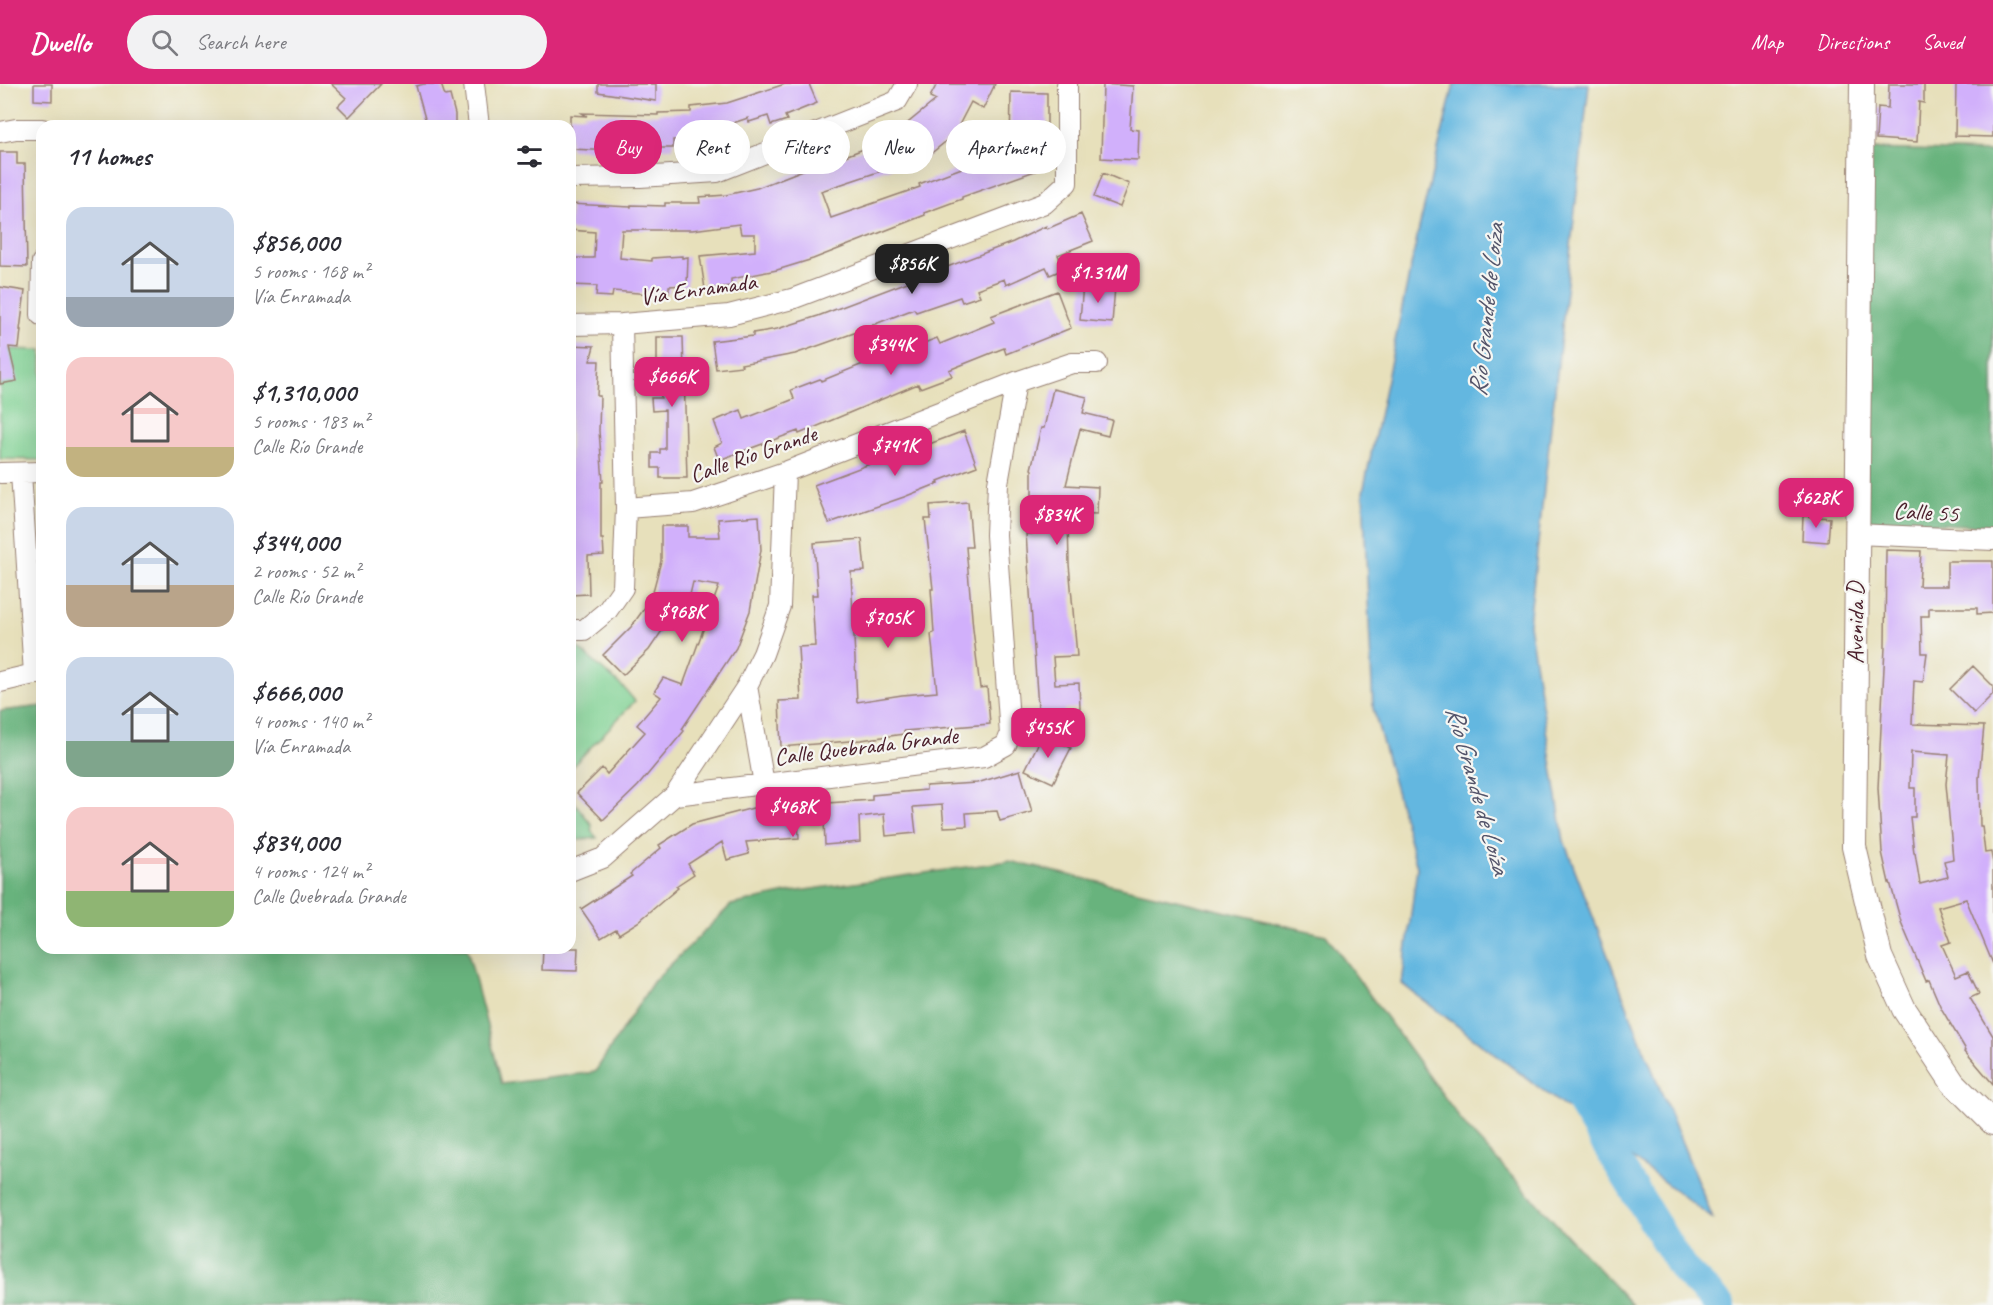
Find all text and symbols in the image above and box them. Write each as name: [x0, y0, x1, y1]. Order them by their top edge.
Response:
search box: [127, 15, 547, 69]
text: Dwello: [30, 25, 91, 60]
icon: search: [148, 26, 181, 59]
text: Search here: [196, 28, 286, 56]
text: Map: [1751, 29, 1783, 55]
text: Directions: [1816, 29, 1889, 55]
text: Saved: [1922, 29, 1963, 55]
chip: Buy: [594, 120, 662, 174]
chip: Rent: [674, 120, 750, 174]
chip: Filters: [762, 120, 850, 174]
chip: New: [862, 120, 934, 174]
chip: Apartment: [946, 120, 1066, 174]
text: 11 homes: [66, 140, 151, 173]
icon: filters: [513, 140, 546, 173]
water label: Río Grande de Loíza: [1461, 220, 1512, 398]
text: $856,000: [252, 226, 339, 259]
icon: home: [114, 231, 186, 303]
pin: $856K: [870, 244, 954, 295]
text: $856K: [889, 251, 935, 276]
pin: $1.31M: [1049, 253, 1147, 304]
text: 5 rooms · 168 m²: [252, 259, 369, 284]
text: $1.31M: [1071, 260, 1125, 285]
street label: Vía Enramada: [638, 266, 760, 312]
text: Vía Enramada: [252, 284, 350, 309]
pin: $344K: [849, 325, 933, 376]
text: $344K: [868, 332, 914, 357]
pin: $666K: [630, 357, 714, 408]
text: $666K: [648, 364, 696, 389]
text: $1,310,000: [252, 376, 356, 409]
icon: home: [114, 381, 186, 453]
text: 5 rooms · 183 m²: [252, 409, 369, 434]
street label: Calle Río Grande: [686, 418, 822, 490]
pin: $741K: [853, 426, 937, 477]
text: $741K: [872, 433, 918, 458]
text: Calle Río Grande: [252, 434, 362, 459]
pin: $628K: [1774, 478, 1858, 529]
text: $628K: [1793, 485, 1839, 510]
pin: $834K: [1015, 495, 1099, 546]
street label: Calle 55: [1893, 495, 1961, 529]
text: $834K: [1034, 502, 1080, 527]
text: $344,000: [252, 526, 339, 559]
icon: home: [114, 531, 186, 603]
text: 2 rooms · 52 m²: [252, 559, 360, 584]
street label: Avenida D: [1840, 580, 1870, 664]
text: Calle Río Grande: [252, 584, 362, 609]
pin: $968K: [640, 592, 724, 643]
pin: $705K: [846, 598, 930, 649]
text: $968K: [659, 599, 705, 624]
text: $705K: [865, 605, 911, 630]
text: $666,000: [252, 676, 341, 709]
icon: home: [114, 681, 186, 753]
water label: Río Grande de Loíza: [1438, 702, 1518, 880]
pin: $455K: [1006, 708, 1090, 759]
text: 4 rooms · 140 m²: [252, 709, 369, 734]
text: $455K: [1025, 715, 1071, 740]
street label: Calle Quebrada Grande: [773, 720, 962, 772]
text: Vía Enramada: [252, 734, 350, 759]
pin: $468K: [751, 787, 835, 838]
text: $468K: [770, 794, 816, 819]
text: $834,000: [252, 826, 339, 859]
icon: home: [114, 831, 186, 903]
text: 4 rooms · 124 m²: [252, 859, 369, 884]
text: Calle Quebrada Grande: [252, 884, 406, 909]

